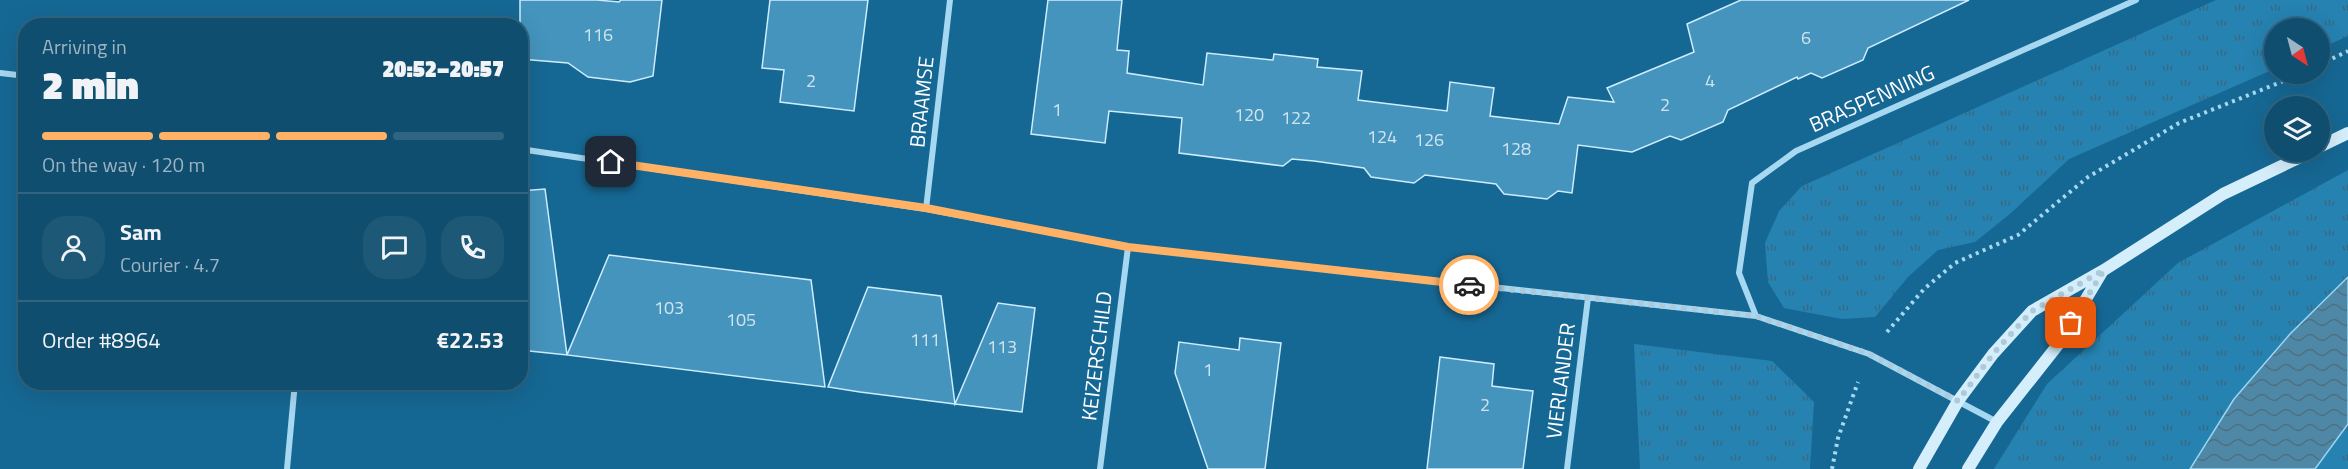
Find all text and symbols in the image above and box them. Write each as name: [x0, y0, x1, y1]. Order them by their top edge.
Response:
north arrow: [2264, 18, 2330, 84]
map controls: [2264, 18, 2330, 162]
house number: 116: [583, 21, 613, 48]
house number: 6: [1801, 24, 1811, 51]
text: Arriving in: [42, 31, 127, 62]
text: 20:52–20:57: [382, 52, 504, 86]
text: 2 min: [42, 55, 139, 114]
street label: BRAAMSE: [900, 55, 942, 149]
street label: BRASPENNING: [1804, 56, 1939, 140]
house number: 2: [806, 67, 816, 94]
house number: 4: [1705, 67, 1715, 94]
house number: 2: [1660, 91, 1670, 118]
house number: 1: [1052, 96, 1062, 123]
button: layers: [2264, 96, 2330, 162]
house number: 120: [1234, 101, 1264, 128]
house number: 122: [1281, 104, 1311, 131]
house number: 124: [1367, 123, 1397, 150]
house number: 126: [1414, 126, 1444, 153]
house number: 128: [1501, 135, 1531, 162]
pin: [585, 136, 636, 187]
icon: home: [594, 145, 627, 178]
text: On the way · 120 m: [42, 149, 205, 180]
text: Sam: [120, 215, 162, 249]
button: person: [42, 216, 105, 279]
button: chat: [363, 216, 426, 279]
button: phone: [441, 216, 504, 279]
text: Courier · 4.7: [120, 249, 220, 280]
courier: [1439, 255, 1499, 315]
icon: car: [1453, 269, 1486, 302]
street label: KEIZERSCHILD: [1072, 289, 1120, 422]
house number: 103: [654, 294, 684, 321]
pin: [2045, 297, 2096, 348]
house number: 105: [726, 306, 756, 333]
icon: bag: [2054, 306, 2087, 339]
street label: VIERLANDER: [1537, 321, 1583, 441]
text: Order #8964: [42, 323, 161, 357]
text: €22.53: [437, 323, 504, 357]
house number: 111: [910, 326, 940, 353]
house number: 113: [987, 333, 1017, 360]
house number: 1: [1203, 356, 1213, 383]
house number: 2: [1480, 391, 1490, 418]

